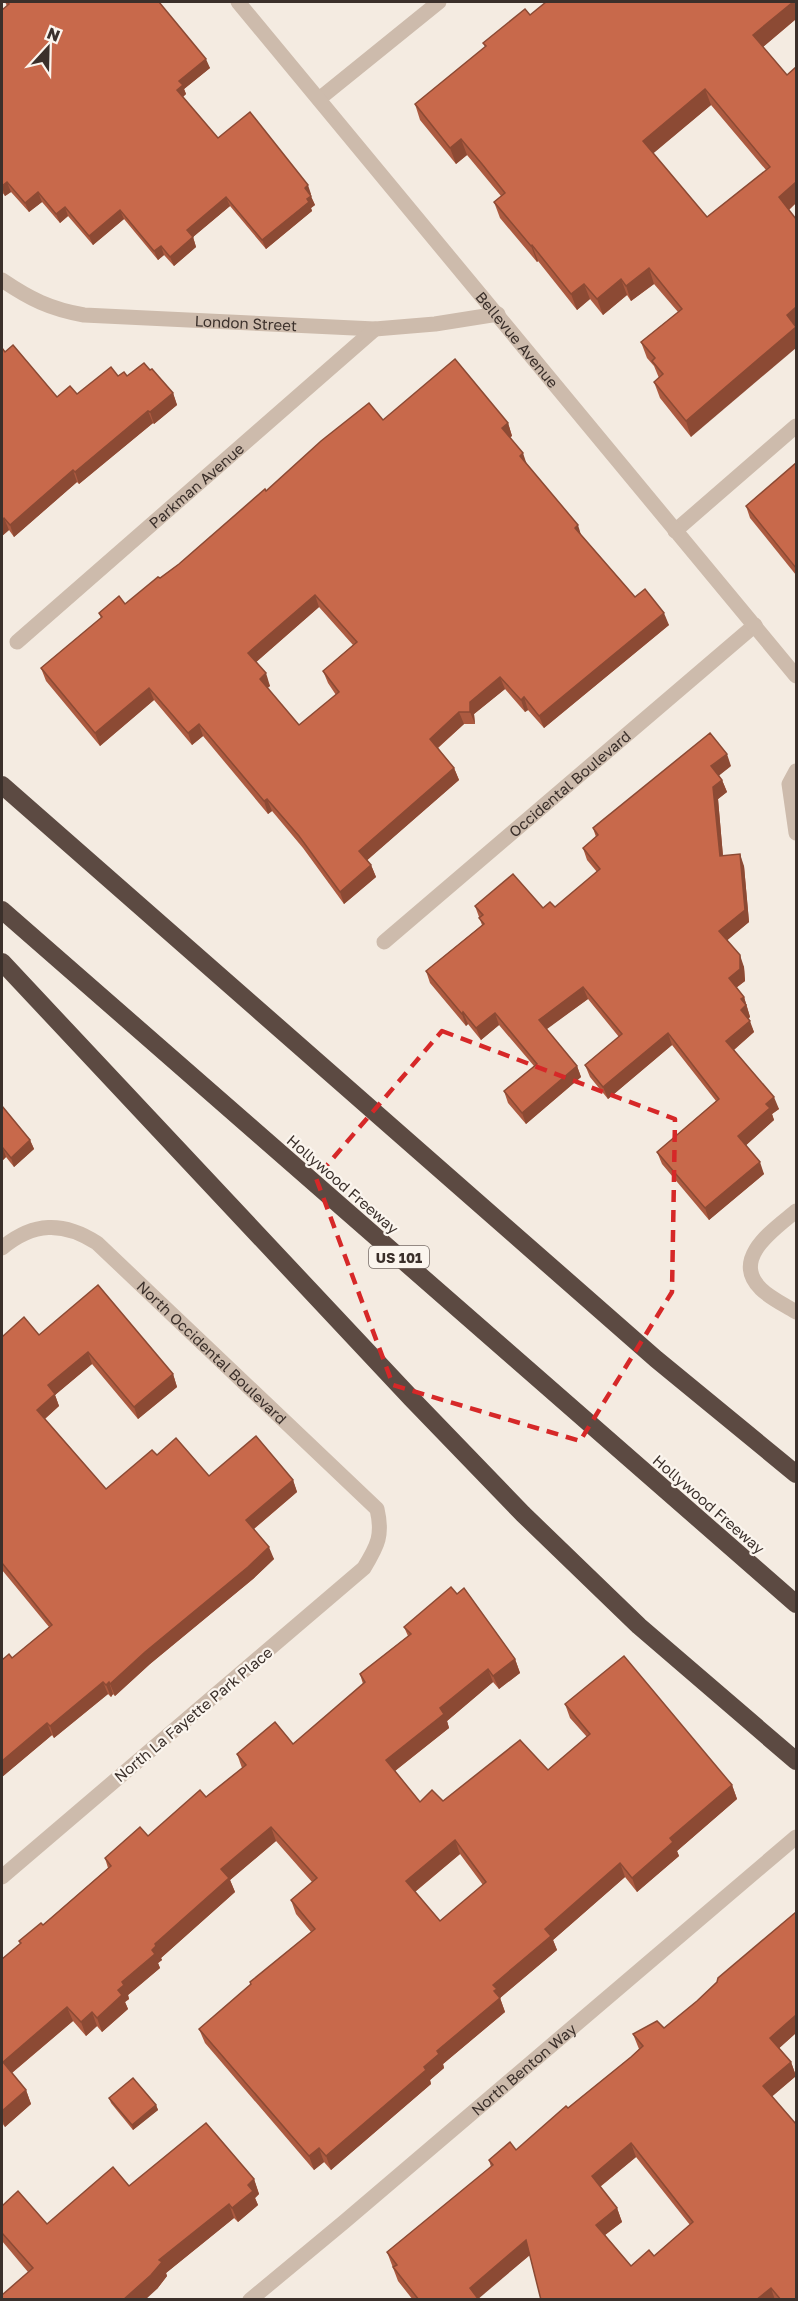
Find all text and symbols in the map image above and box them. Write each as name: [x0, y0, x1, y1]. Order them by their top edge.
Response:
north arrow: [18, 18, 78, 78]
text: N: [44, 23, 63, 46]
street label: Bellevue Avenue: [472, 288, 563, 391]
street label: London Street: [194, 311, 297, 334]
street label: Parkman Avenue: [145, 439, 248, 532]
street label: Occidental Boulevard: [505, 727, 634, 840]
street label: Hollywood Freeway: [284, 1131, 403, 1238]
road number: US 101: [369, 1246, 429, 1268]
street label: North Occidental Boulevard: [133, 1277, 291, 1428]
street label: Hollywood Freeway: [650, 1451, 769, 1558]
street label: North La Fayette Park Place: [110, 1642, 276, 1785]
street label: North Benton Way: [468, 2019, 580, 2119]

